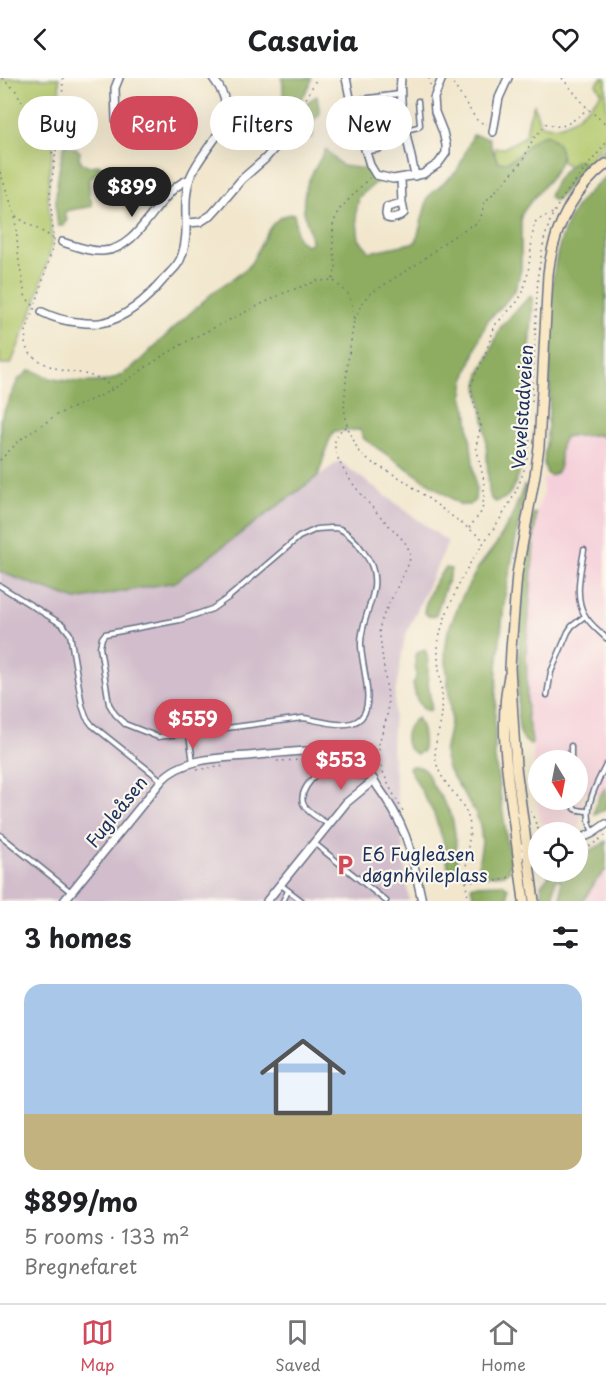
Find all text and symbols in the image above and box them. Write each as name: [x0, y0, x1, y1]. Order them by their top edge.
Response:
text: Casavia: [248, 19, 358, 60]
icon: back: [24, 23, 57, 56]
icon: heart: [549, 23, 582, 56]
chip: Buy: [18, 96, 98, 150]
chip: Rent: [110, 96, 198, 150]
chip: Filters: [210, 96, 314, 150]
chip: New: [326, 96, 412, 150]
pin: $899: [96, 167, 168, 218]
text: $899: [107, 171, 157, 201]
street label: Vevelstadveien: [504, 344, 539, 470]
pin: $559: [157, 699, 229, 750]
text: $559: [168, 703, 218, 733]
pin: $553: [305, 740, 377, 791]
text: $553: [316, 744, 366, 774]
north arrow: [528, 750, 588, 810]
map controls: [528, 750, 588, 882]
street label: Fugleåsen: [78, 769, 153, 853]
button: locate: [528, 822, 588, 882]
place label: E6 Fugleåsen døgnhvileplass: [362, 840, 488, 888]
parking icon: E6 Fugleåsen døgnhvileplass: [333, 853, 357, 877]
text: 3 homes: [24, 918, 131, 957]
icon: filters: [549, 921, 582, 954]
icon: home: [249, 1023, 357, 1131]
text: $899/mo: [24, 1182, 138, 1221]
text: 5 rooms · 133 m²: [24, 1221, 190, 1251]
text: Bregnefaret: [24, 1251, 137, 1281]
tab: Map: [80, 1316, 115, 1376]
tab: Saved: [275, 1316, 321, 1376]
tab: Home: [481, 1316, 526, 1376]

